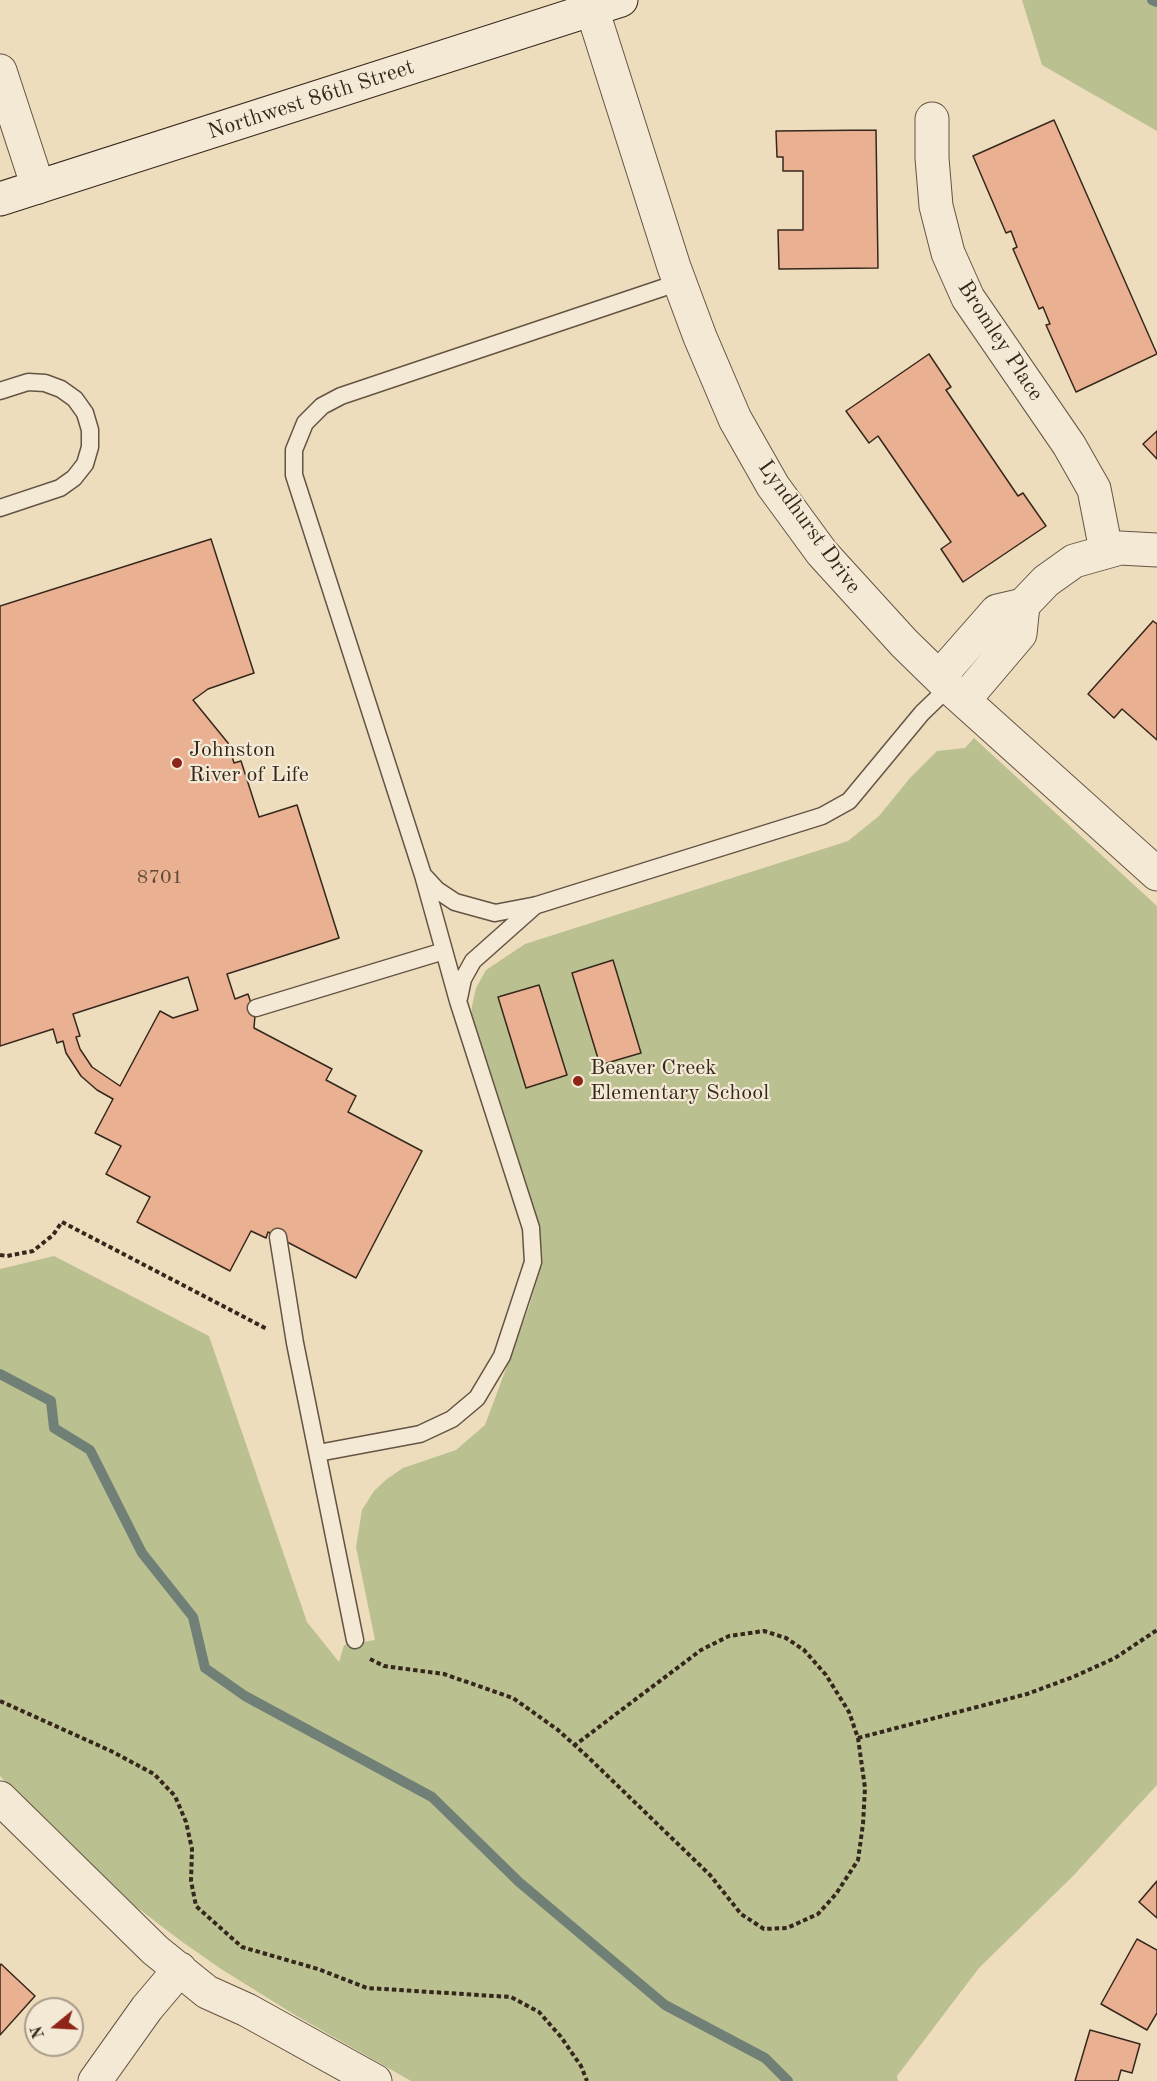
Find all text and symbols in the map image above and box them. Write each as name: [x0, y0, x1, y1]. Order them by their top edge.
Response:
street label: Northwest 86th Street: [204, 54, 418, 146]
street label: Bromley Place: [951, 276, 1049, 406]
street label: Lyndhurst Drive: [752, 455, 866, 599]
place label: Johnston River of Life: [189, 737, 309, 788]
marker: Johnston River of Life: [170, 756, 184, 770]
house number: 8701: [137, 866, 183, 890]
place label: Beaver Creek Elementary School: [590, 1055, 769, 1106]
marker: Beaver Creek Elementary School: [571, 1074, 585, 1088]
north arrow: [24, 1997, 84, 2057]
text: N: [29, 2024, 48, 2040]

